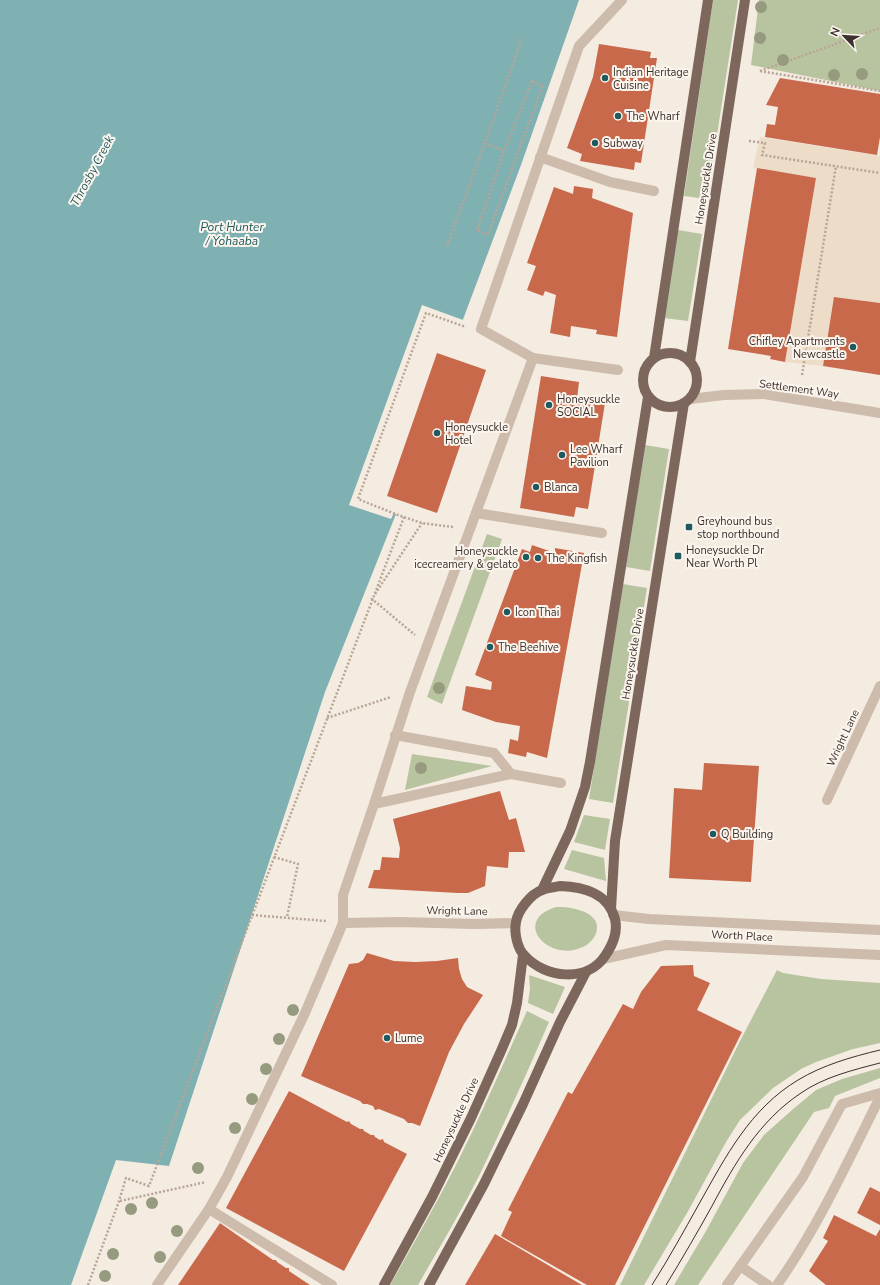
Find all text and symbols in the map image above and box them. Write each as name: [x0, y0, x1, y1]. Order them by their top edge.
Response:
north arrow: [824, 16, 864, 56]
text: N: [827, 25, 844, 39]
place label: Indian Heritage Cuisine: [613, 65, 689, 93]
marker: Indian Heritage Cuisine: [600, 73, 610, 83]
place label: The Wharf: [626, 109, 680, 124]
marker: The Wharf: [613, 111, 623, 121]
water label: Throsby Creek: [67, 132, 118, 209]
street label: Honeysuckle Drive: [691, 132, 721, 226]
place label: Subway: [603, 136, 643, 151]
marker: Subway: [590, 138, 600, 148]
water label: Port Hunter / Yohaaba: [200, 219, 264, 249]
place label: Chifley Apartments Newcastle: [749, 334, 845, 362]
marker: Chifley Apartments Newcastle: [848, 342, 858, 352]
street label: Settlement Way: [758, 376, 840, 402]
place label: Honeysuckle SOCIAL: [557, 392, 620, 420]
marker: Honeysuckle SOCIAL: [544, 400, 554, 410]
place label: Honeysuckle Hotel: [445, 420, 508, 448]
marker: Honeysuckle Hotel: [432, 428, 442, 438]
place label: Lee Wharf Pavilion: [570, 442, 623, 470]
marker: Lee Wharf Pavilion: [557, 450, 567, 460]
place label: Blanca: [544, 480, 578, 495]
marker: Blanca: [531, 482, 541, 492]
place label: Greyhound bus stop northbound: [697, 514, 779, 542]
marker: Greyhound bus stop northbound: [684, 522, 694, 532]
place label: Honeysuckle Dr Near Worth Pl: [686, 543, 764, 571]
place label: Honeysuckle icecreamery & gelato: [414, 544, 518, 572]
place label: The Kingfish: [546, 551, 607, 566]
marker: Honeysuckle Dr Near Worth Pl: [673, 551, 683, 561]
marker: Honeysuckle icecreamery & gelato: [521, 552, 531, 562]
marker: The Kingfish: [533, 553, 543, 563]
place label: Icon Thai: [515, 605, 559, 620]
marker: Icon Thai: [502, 607, 512, 617]
street label: Honeysuckle Drive: [618, 607, 648, 701]
place label: The Beehive: [498, 640, 559, 655]
marker: The Beehive: [485, 642, 495, 652]
street label: Wright Lane: [823, 707, 863, 769]
place label: Q Building: [721, 827, 773, 842]
marker: Q Building: [708, 829, 718, 839]
street label: Wright Lane: [426, 903, 488, 919]
street label: Worth Place: [711, 927, 773, 945]
place label: Lume: [395, 1031, 422, 1046]
marker: Lume: [382, 1033, 392, 1043]
street label: Honeysuckle Drive: [430, 1075, 482, 1165]

